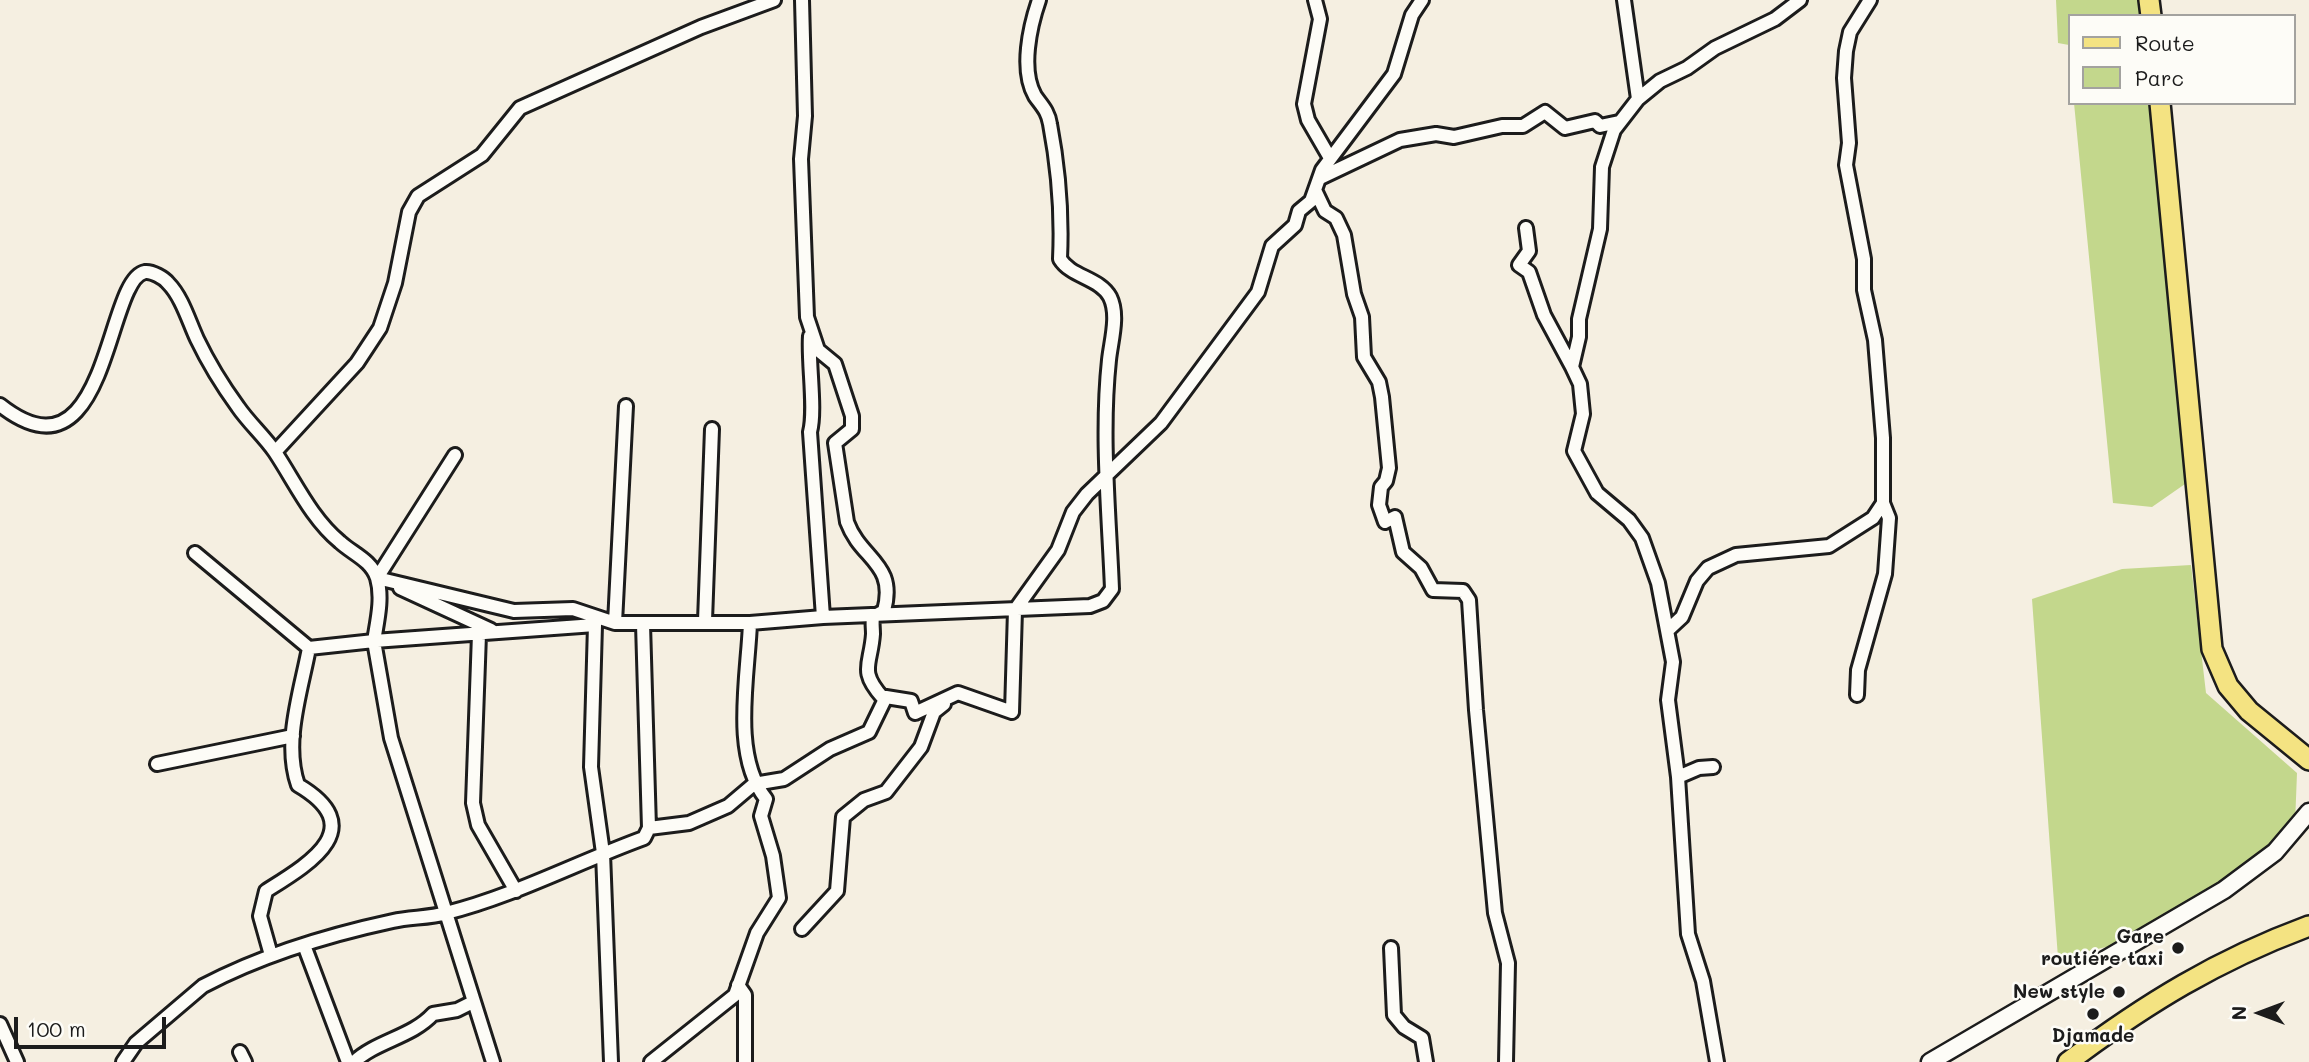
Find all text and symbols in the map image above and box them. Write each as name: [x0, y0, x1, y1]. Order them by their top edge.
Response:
legend: [2068, 14, 2295, 105]
text: Route: [2135, 29, 2195, 56]
text: Parc: [2135, 64, 2184, 91]
place label: Gare routiére taxi: [2041, 926, 2164, 970]
marker: Gare routiére taxi: [2170, 940, 2186, 956]
north arrow: [2225, 978, 2295, 1048]
place label: New style: [2013, 981, 2105, 1003]
marker: New style: [2111, 984, 2127, 1000]
scale bar: [18, 1002, 170, 1046]
marker: Djamade: [2085, 1006, 2101, 1022]
text: N: [2226, 1006, 2251, 1020]
text: 100 m: [27, 1015, 86, 1042]
place label: Djamade: [2052, 1025, 2134, 1047]

